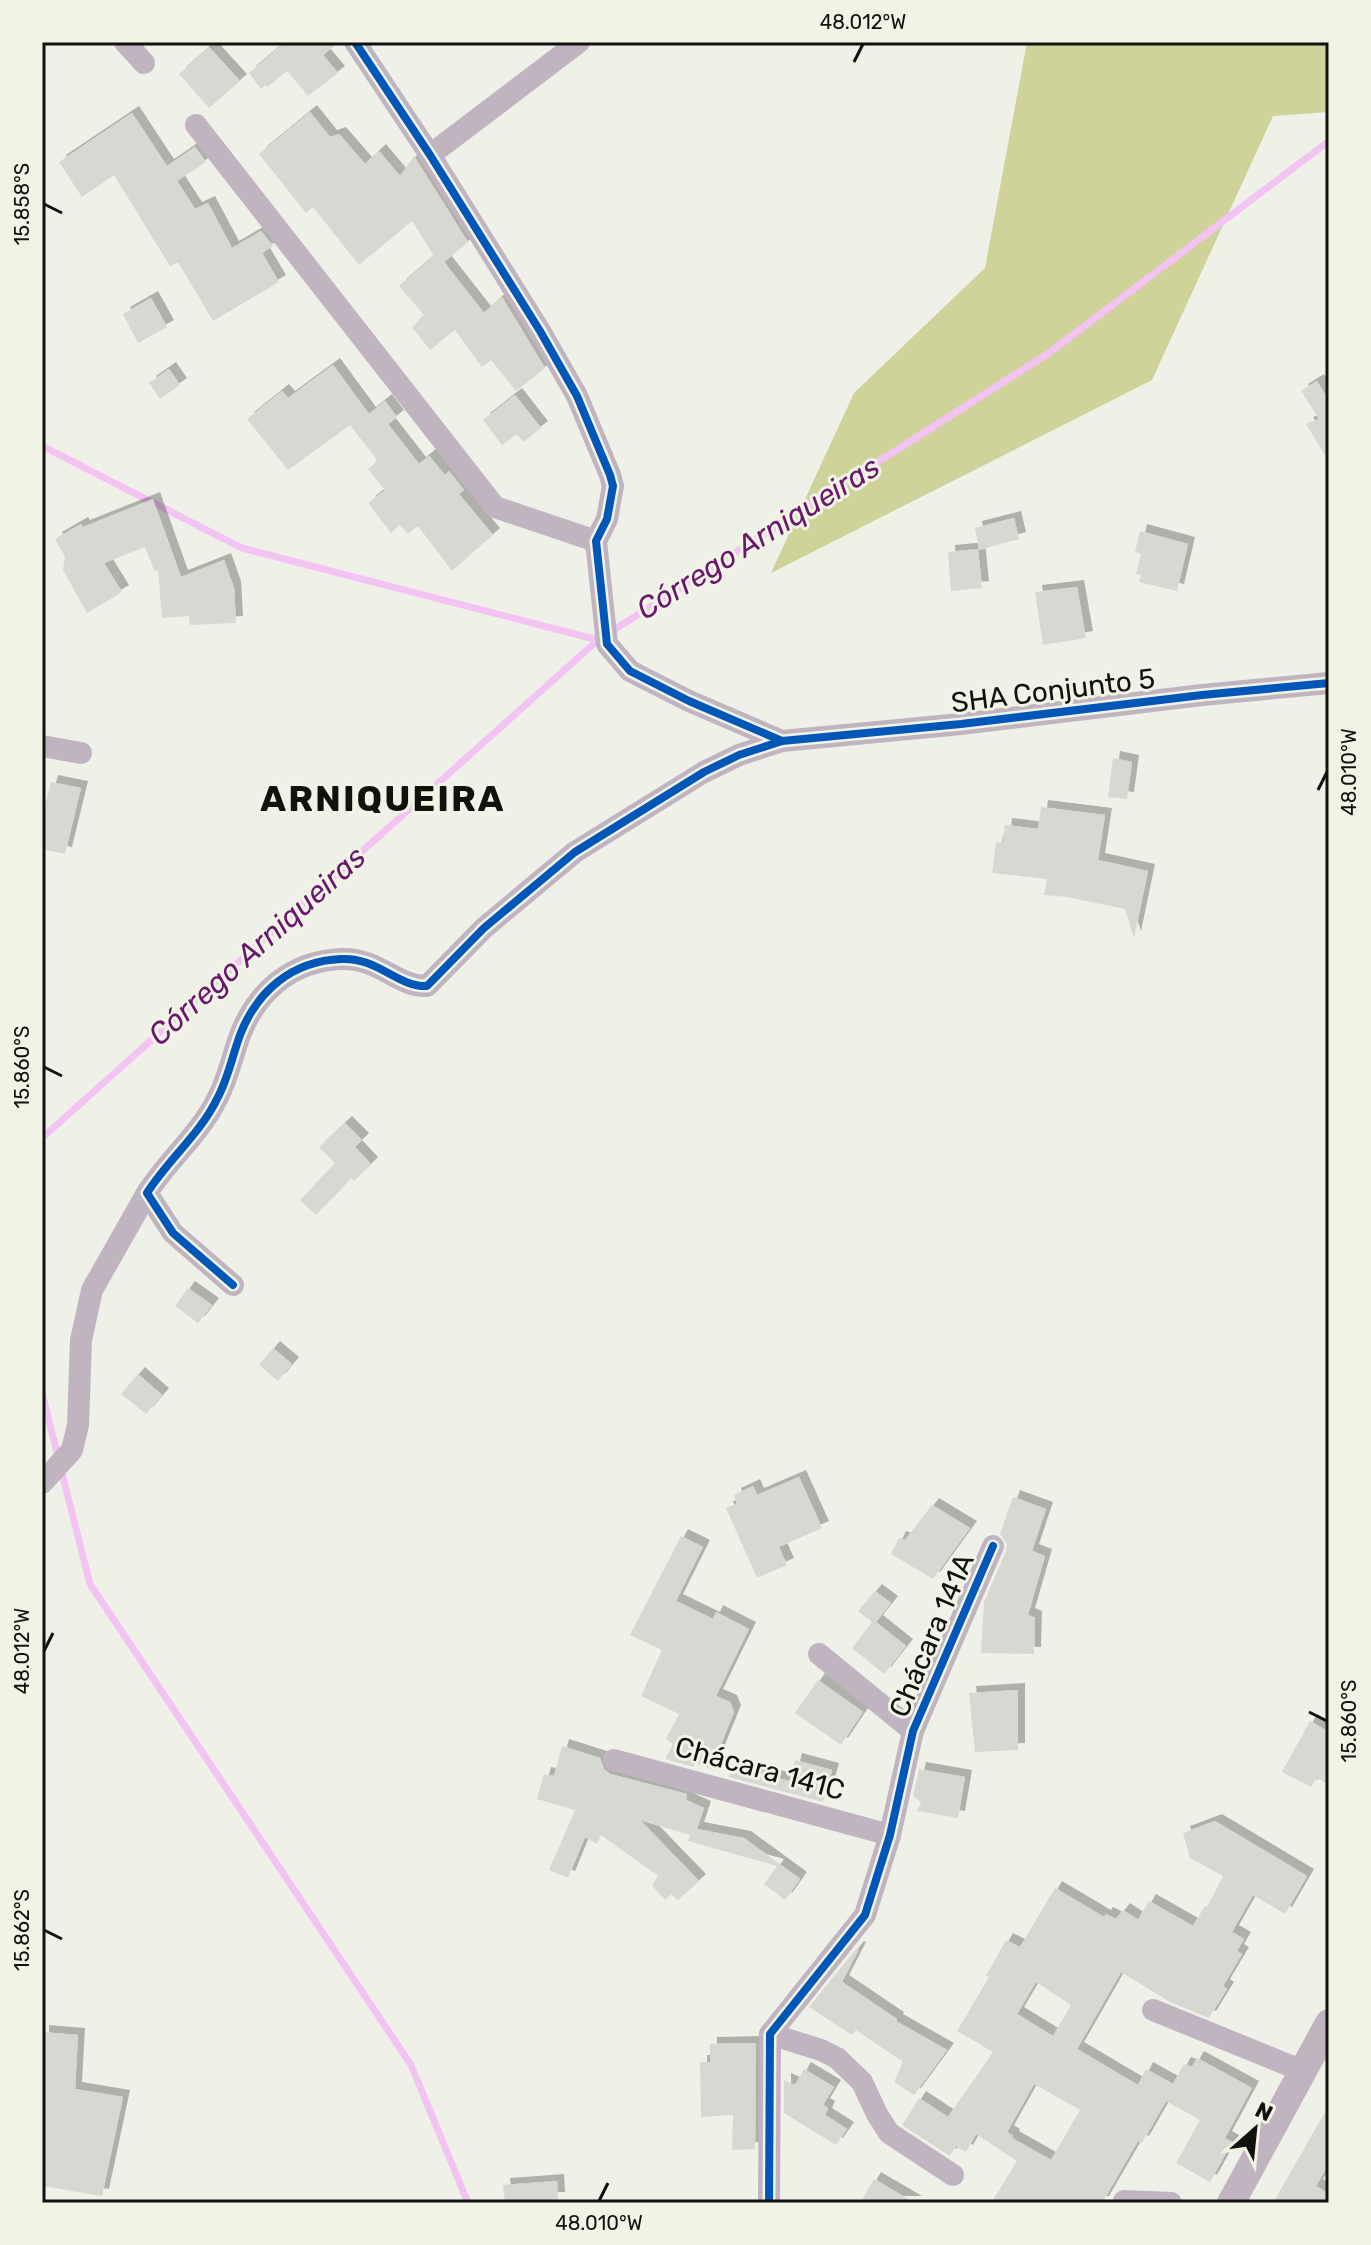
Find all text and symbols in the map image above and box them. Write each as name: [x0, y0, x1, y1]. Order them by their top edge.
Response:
text: 48.012°W: [820, 10, 906, 34]
text: 15.858°S: [10, 163, 34, 245]
water label: Córrego Arniqueiras: [630, 449, 886, 627]
street label: SHA Conjunto 5: [949, 662, 1157, 719]
text: 48.010°W: [1337, 728, 1361, 816]
district label: ARNIQUEIRA: [260, 777, 506, 820]
water label: Córrego Arniqueiras: [141, 839, 373, 1053]
text: 15.860°S: [10, 1026, 34, 1108]
street label: Chácara 141A: [882, 1548, 981, 1722]
text: 48.012°W: [10, 1608, 34, 1694]
text: 15.860°S: [1337, 1680, 1361, 1762]
street label: Chácara 141C: [671, 1730, 848, 1807]
text: 15.862°S: [10, 1889, 34, 1971]
north arrow: [1215, 2089, 1295, 2169]
text: N: [1251, 2096, 1277, 2127]
text: 48.010°W: [555, 2211, 643, 2235]

